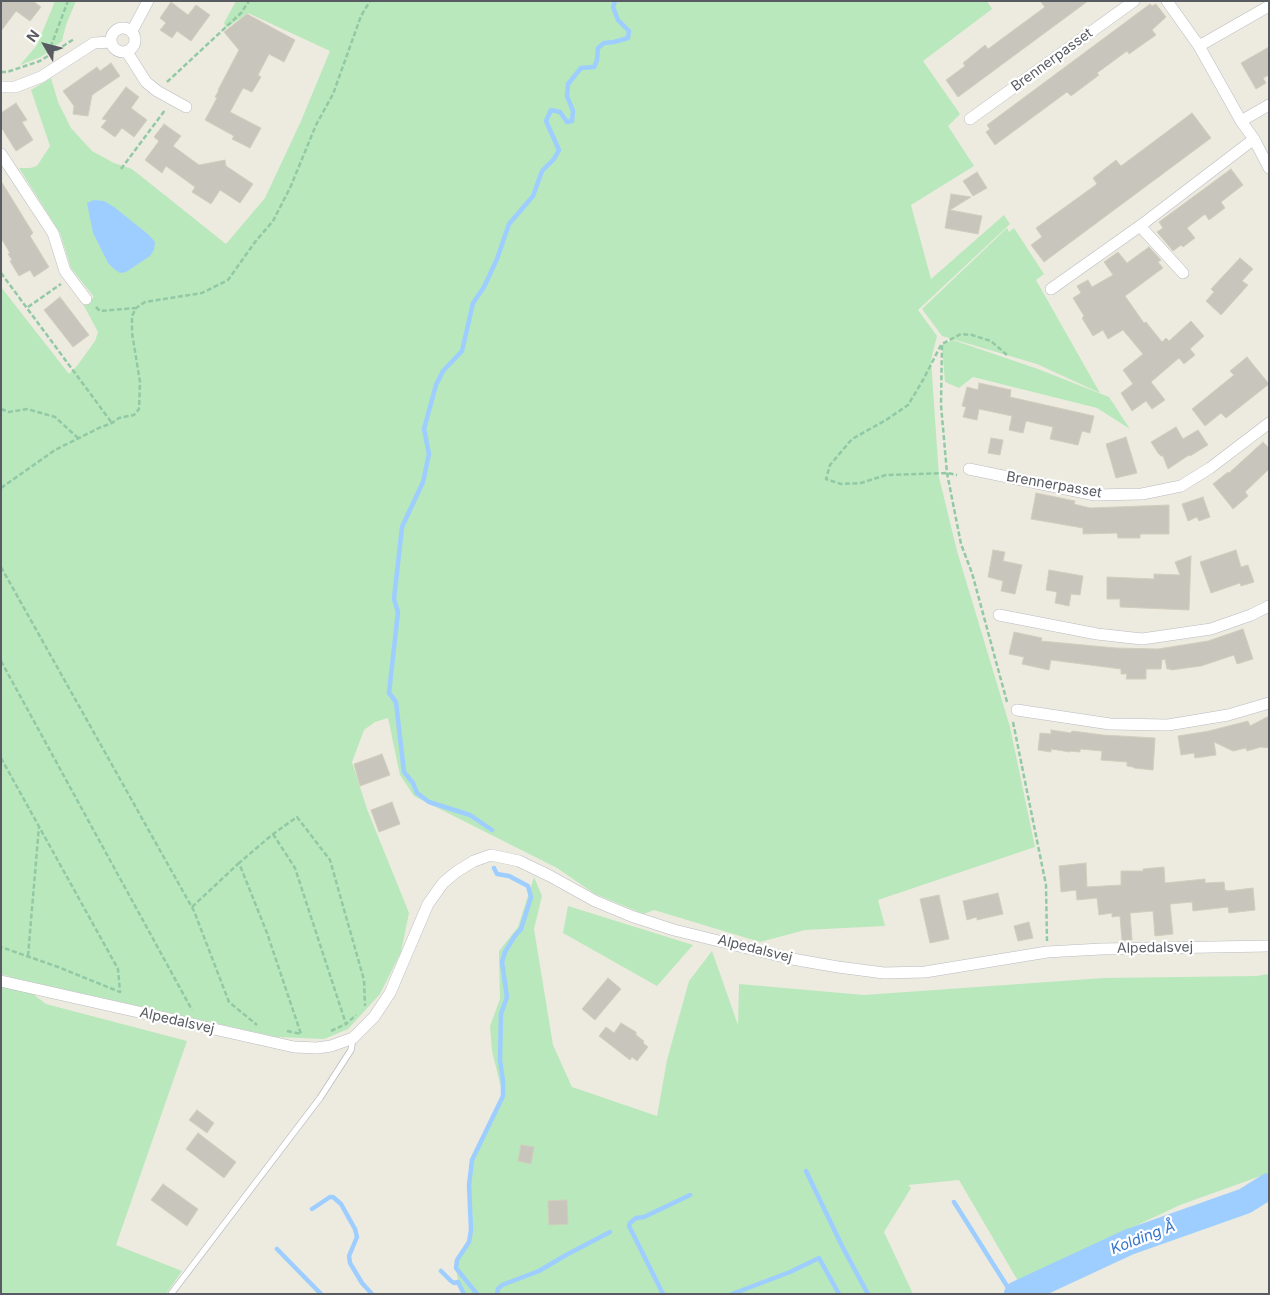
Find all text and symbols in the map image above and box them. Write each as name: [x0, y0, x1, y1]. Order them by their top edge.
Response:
north arrow: [20, 20, 70, 70]
street label: Brennerpasset: [1008, 25, 1096, 95]
text: N: [23, 26, 43, 45]
street label: Brennerpasset: [1005, 468, 1103, 502]
street label: Alpedalsvej: [716, 932, 794, 966]
street label: Alpedalsvej: [1117, 939, 1193, 957]
street label: Alpedalsvej: [138, 1004, 216, 1038]
water label: Kolding Å: [1108, 1217, 1178, 1259]

